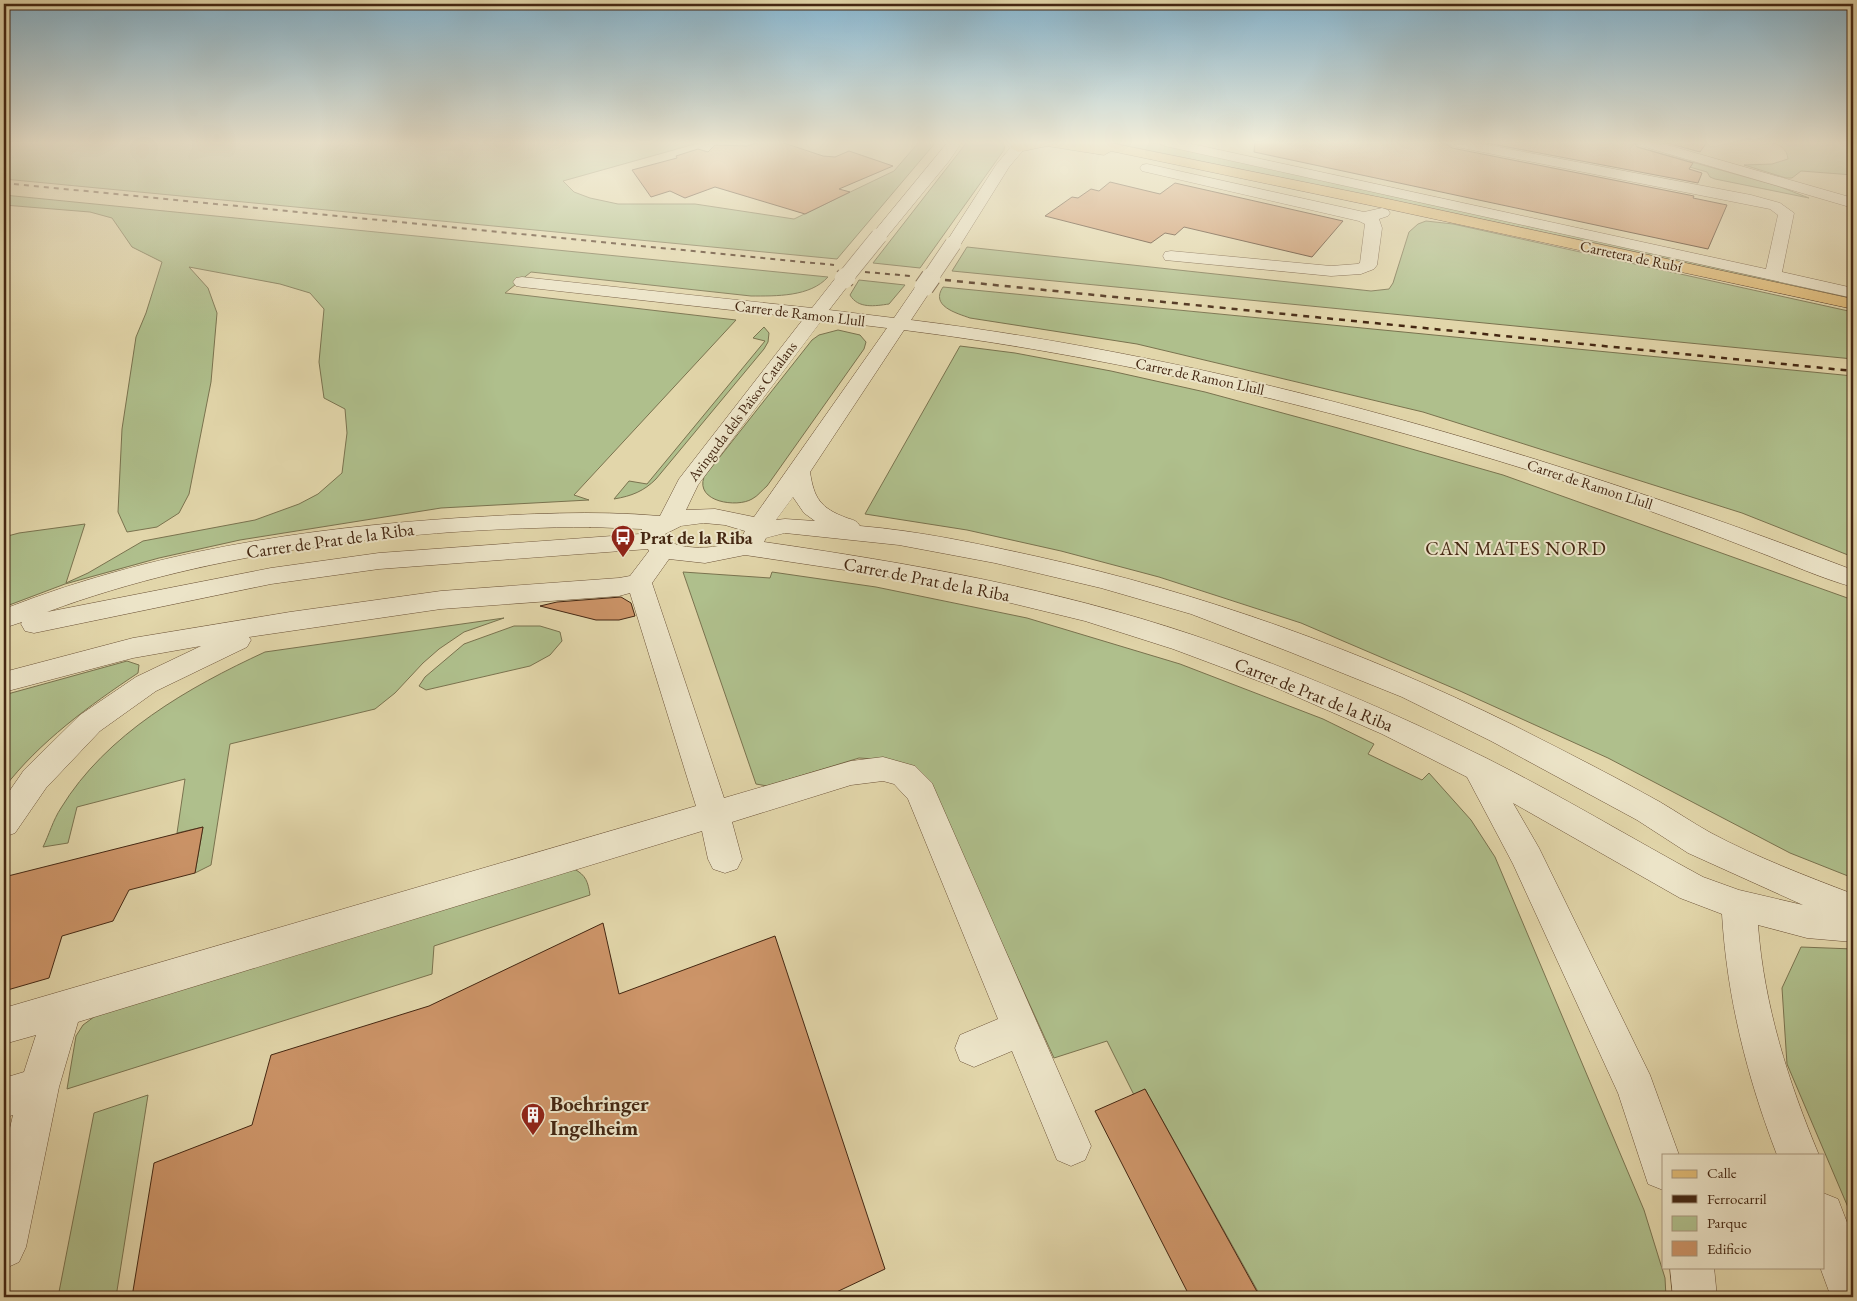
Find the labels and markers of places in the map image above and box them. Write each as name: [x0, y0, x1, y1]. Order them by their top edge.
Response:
bus stop icon: Prat de la Riba: [610, 524, 636, 558]
place label: Prat de la Riba: [640, 526, 753, 549]
place label: Boehringer Ingelheim: [550, 1090, 649, 1141]
building icon: Boehringer Ingelheim: [520, 1102, 546, 1136]

